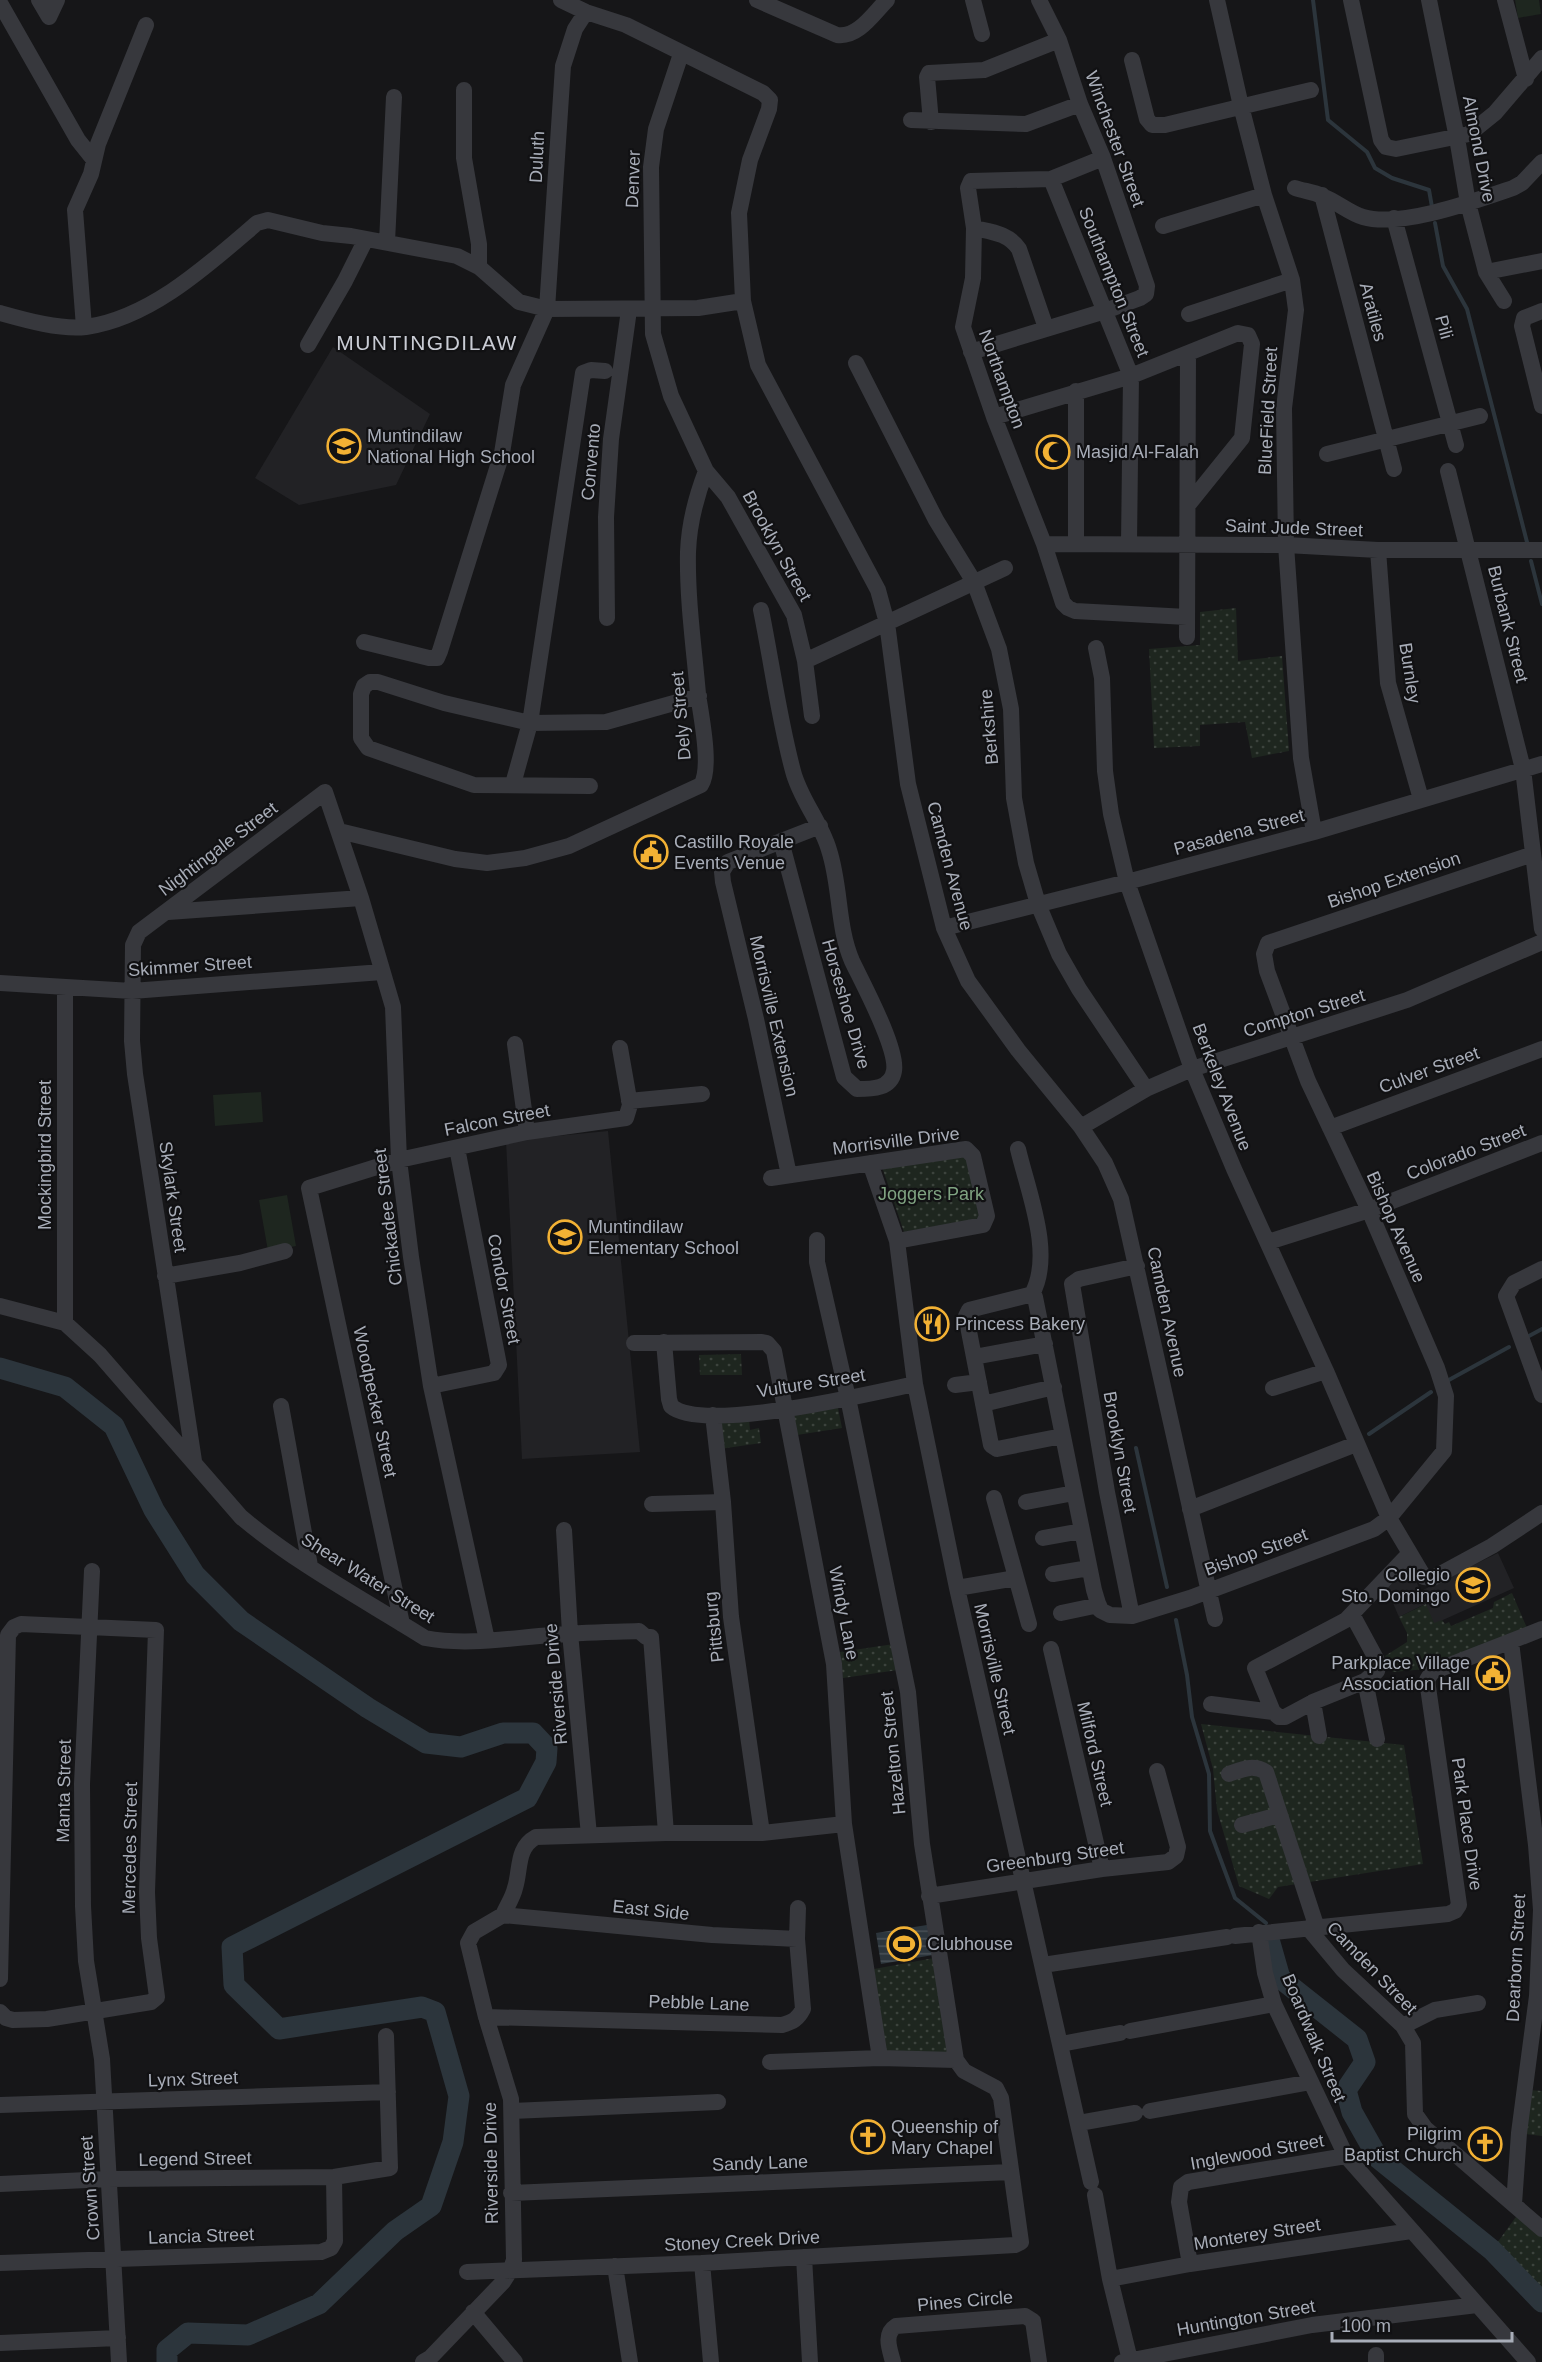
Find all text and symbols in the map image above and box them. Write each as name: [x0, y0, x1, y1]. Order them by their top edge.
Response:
street label: Winchester Street: [1081, 68, 1149, 210]
street label: Almond Drive: [1459, 94, 1499, 204]
street label: Duluth: [526, 130, 548, 184]
street label: Denver: [622, 150, 644, 208]
street label: Southampton Street: [1075, 204, 1153, 360]
street label: Aratiles: [1356, 280, 1390, 344]
street label: Pili: [1431, 313, 1457, 341]
street label: Northampton: [975, 327, 1029, 431]
district label: MUNTINGDILAW: [336, 331, 518, 354]
street label: BlueField Street: [1255, 347, 1281, 475]
street label: Convento: [578, 423, 604, 501]
place label: Muntindilaw National High School: [367, 426, 535, 467]
school or university icon: Muntindilaw National High School: [326, 428, 362, 464]
mosque icon: Masjid Al-Falah: [1035, 434, 1071, 470]
place label: Masjid Al-Falah: [1076, 442, 1199, 462]
street label: Brooklyn Street: [738, 487, 816, 605]
street label: Saint Jude Street: [1225, 516, 1363, 540]
street label: Burbank Street: [1484, 563, 1532, 685]
street label: Burnley: [1395, 641, 1425, 705]
street label: Dely Street: [667, 671, 695, 761]
street label: Berkshire: [976, 688, 1002, 766]
street label: Nightingale Street: [155, 798, 281, 900]
street label: Camden Avenue: [923, 799, 977, 933]
street label: Pasadena Street: [1172, 805, 1306, 859]
place label: Castillo Royale Events Venue: [674, 832, 794, 873]
public building icon: Castillo Royale Events Venue: [633, 834, 669, 870]
street label: Bishop Extension: [1325, 848, 1463, 912]
street label: Morrisville Extension: [746, 933, 802, 1099]
street label: Horseshoe Drive: [818, 937, 874, 1071]
street label: Skimmer Street: [127, 952, 253, 980]
street label: Compton Street: [1241, 985, 1367, 1041]
street label: Berkeley Avenue: [1189, 1021, 1255, 1153]
street label: Culver Street: [1376, 1043, 1482, 1097]
street label: Mockingbird Street: [35, 1080, 55, 1230]
street label: Falcon Street: [443, 1100, 551, 1140]
street label: Colorado Street: [1404, 1120, 1528, 1184]
street label: Morrisville Drive: [831, 1123, 961, 1159]
street label: Skylark Street: [155, 1140, 191, 1254]
street label: Chickadee Street: [370, 1147, 406, 1287]
street label: Bishop Avenue: [1363, 1168, 1429, 1286]
park label: Joggers Park: [878, 1184, 985, 1204]
place label: Muntindilaw Elementary School: [588, 1217, 739, 1258]
school or university icon: Muntindilaw Elementary School: [547, 1219, 583, 1255]
street label: Condor Street: [483, 1232, 525, 1346]
street label: Camden Avenue: [1143, 1245, 1191, 1379]
restaurant icon: Princess Bakery: [914, 1306, 950, 1342]
place label: Princess Bakery: [955, 1314, 1085, 1334]
street label: Woodpecker Street: [349, 1325, 401, 1479]
street label: Vulture Street: [755, 1365, 867, 1401]
street label: Brooklyn Street: [1099, 1390, 1141, 1514]
street label: Bishop Street: [1202, 1524, 1310, 1580]
street label: Shear Water Street: [298, 1529, 438, 1627]
street label: Windy Lane: [825, 1564, 863, 1662]
place label: Collegio Sto. Domingo: [1341, 1565, 1450, 1606]
school or university icon: Collegio Sto. Domingo: [1455, 1567, 1491, 1603]
street label: Pittsburg: [700, 1591, 728, 1663]
street label: Morrisville Street: [970, 1601, 1020, 1737]
street label: Riverside Drive: [541, 1622, 571, 1746]
place label: Parkplace Village Association Hall: [1331, 1653, 1470, 1694]
public building icon: Parkplace Village Association Hall: [1475, 1655, 1511, 1691]
street label: Hazelton Street: [877, 1690, 909, 1816]
street label: Milford Street: [1073, 1700, 1117, 1808]
street label: Manta Street: [53, 1739, 75, 1843]
street label: Park Place Drive: [1448, 1756, 1486, 1892]
street label: Mercedes Street: [119, 1782, 141, 1914]
street label: Greenburg Street: [985, 1837, 1125, 1877]
street label: Dearborn Street: [1503, 1894, 1529, 2022]
street label: East Side: [612, 1896, 690, 1924]
street label: Camden Street: [1323, 1918, 1421, 2018]
sports icon: Clubhouse: [886, 1926, 922, 1962]
place label: Clubhouse: [927, 1934, 1013, 1954]
street label: Boardwalk Street: [1278, 1971, 1350, 2105]
street label: Pebble Lane: [648, 1991, 750, 2015]
street label: Lynx Street: [147, 2067, 239, 2091]
street label: Riverside Drive: [480, 2102, 502, 2224]
place label: Queenship of Mary Chapel: [891, 2117, 999, 2158]
church icon: Queenship of Mary Chapel: [850, 2119, 886, 2155]
place label: Pilgrim Baptist Church: [1344, 2124, 1462, 2165]
church icon: Pilgrim Baptist Church: [1467, 2126, 1503, 2162]
street label: Inglewood Street: [1189, 2130, 1325, 2174]
street label: Crown Street: [76, 2135, 104, 2241]
street label: Legend Street: [138, 2148, 252, 2170]
street label: Sandy Lane: [712, 2151, 808, 2175]
street label: Monterey Street: [1192, 2214, 1322, 2254]
street label: Lancia Street: [148, 2224, 254, 2248]
street label: Stoney Creek Drive: [664, 2227, 820, 2255]
street label: Pines Circle: [916, 2287, 1014, 2315]
street label: Huntington Street: [1175, 2296, 1317, 2340]
scale bar: [1332, 2305, 1512, 2343]
text: 100 m: [1341, 2316, 1391, 2336]

